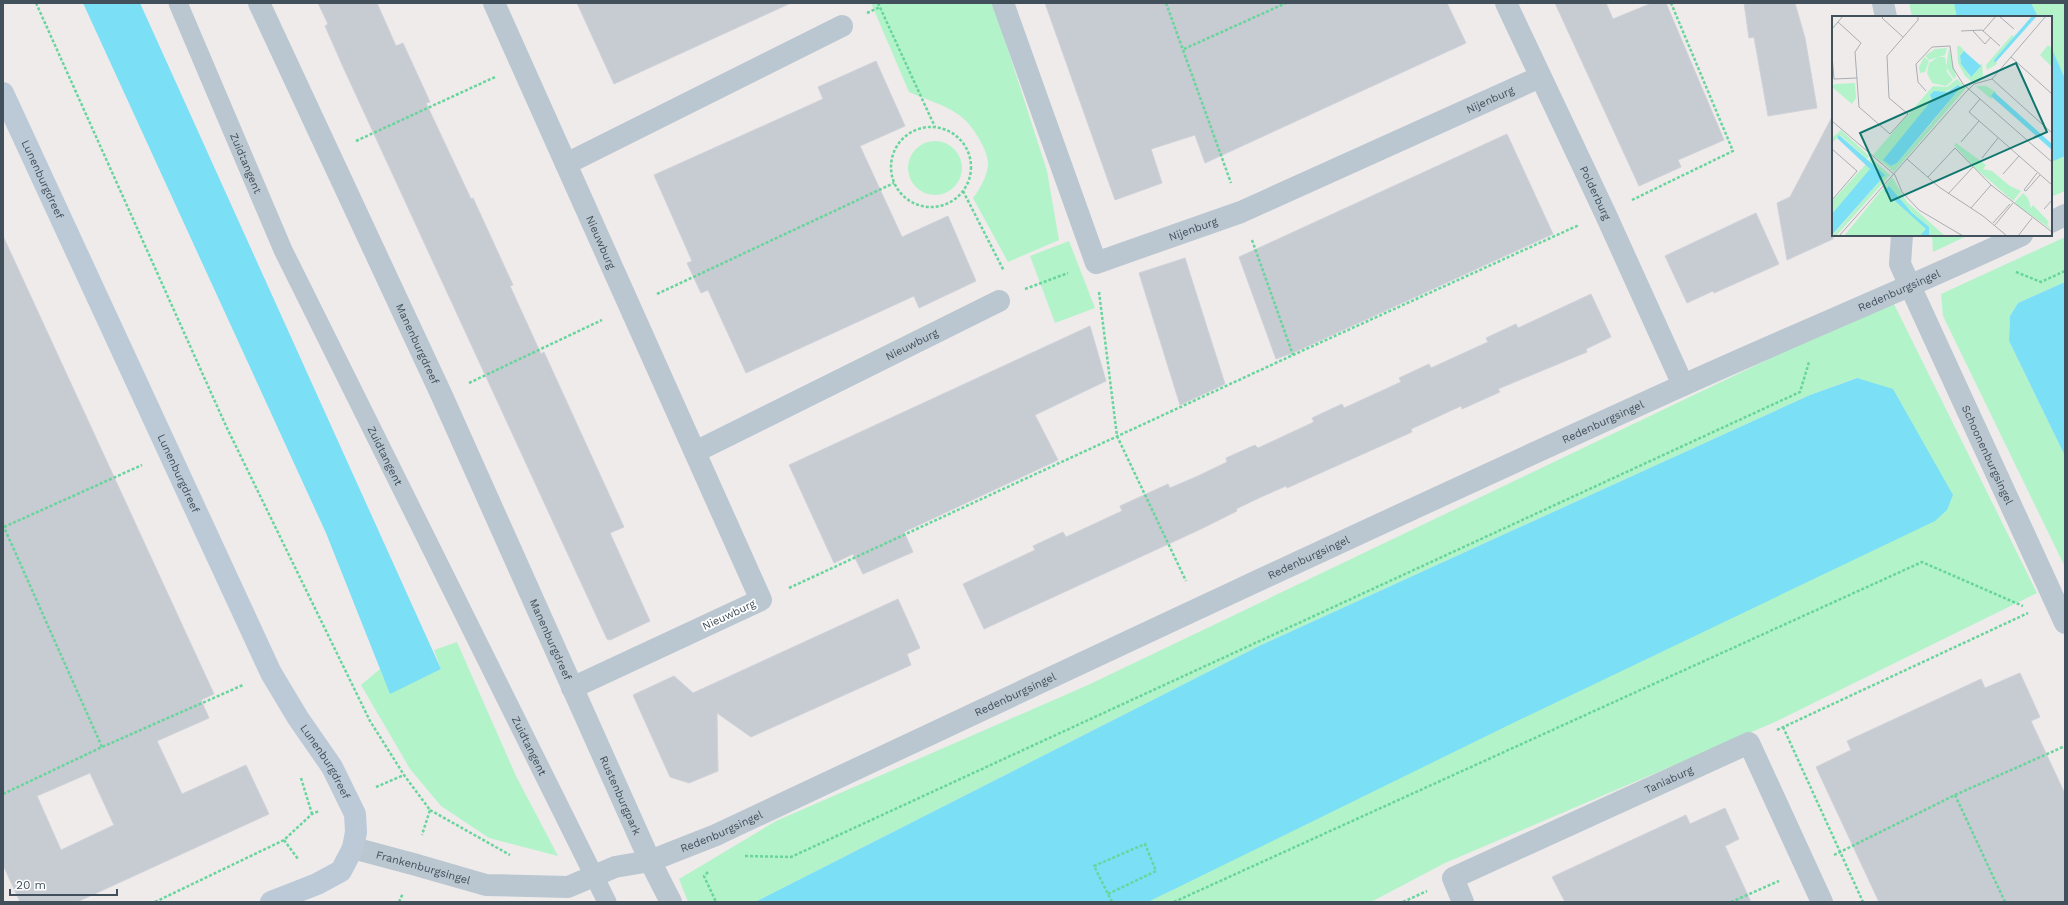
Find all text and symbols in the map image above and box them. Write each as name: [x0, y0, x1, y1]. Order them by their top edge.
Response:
inset map: [1832, 16, 2052, 236]
street label: Nijenburg: [1464, 83, 1516, 116]
street label: Zuidtangent: [227, 131, 265, 196]
street label: Lunenburgdreef: [19, 138, 67, 221]
street label: Polderburg: [1577, 164, 1614, 222]
street label: Nieuwburg: [583, 213, 619, 271]
street label: Nijenburg: [1167, 214, 1219, 243]
street label: Redenburgsingel: [1856, 266, 1943, 314]
street label: Manenburgdreef: [393, 301, 442, 387]
street label: Nieuwburg: [883, 326, 940, 363]
street label: Redenburgsingel: [1560, 397, 1646, 446]
street label: Schoonenburgsingel: [1959, 403, 2016, 507]
street label: Zuidtangent: [365, 424, 406, 488]
street label: Lunenburgdreef: [155, 432, 203, 515]
street label: Redenburgsingel: [1266, 532, 1352, 582]
street label: Manenburgdreef: [527, 597, 575, 682]
street label: Nieuwburg: [700, 597, 758, 633]
street label: Redenburgsingel: [972, 669, 1058, 719]
street label: Zuidtangent: [509, 714, 550, 778]
street label: Lunenburgdreef: [298, 722, 353, 802]
street label: Rustenburgpark: [597, 754, 644, 837]
street label: Taniaburg: [1642, 763, 1695, 796]
street label: Redenburgsingel: [678, 807, 765, 855]
street label: Frankenburgsingel: [375, 848, 473, 887]
scale bar: [10, 871, 117, 897]
text: 20 m: [16, 878, 46, 892]

